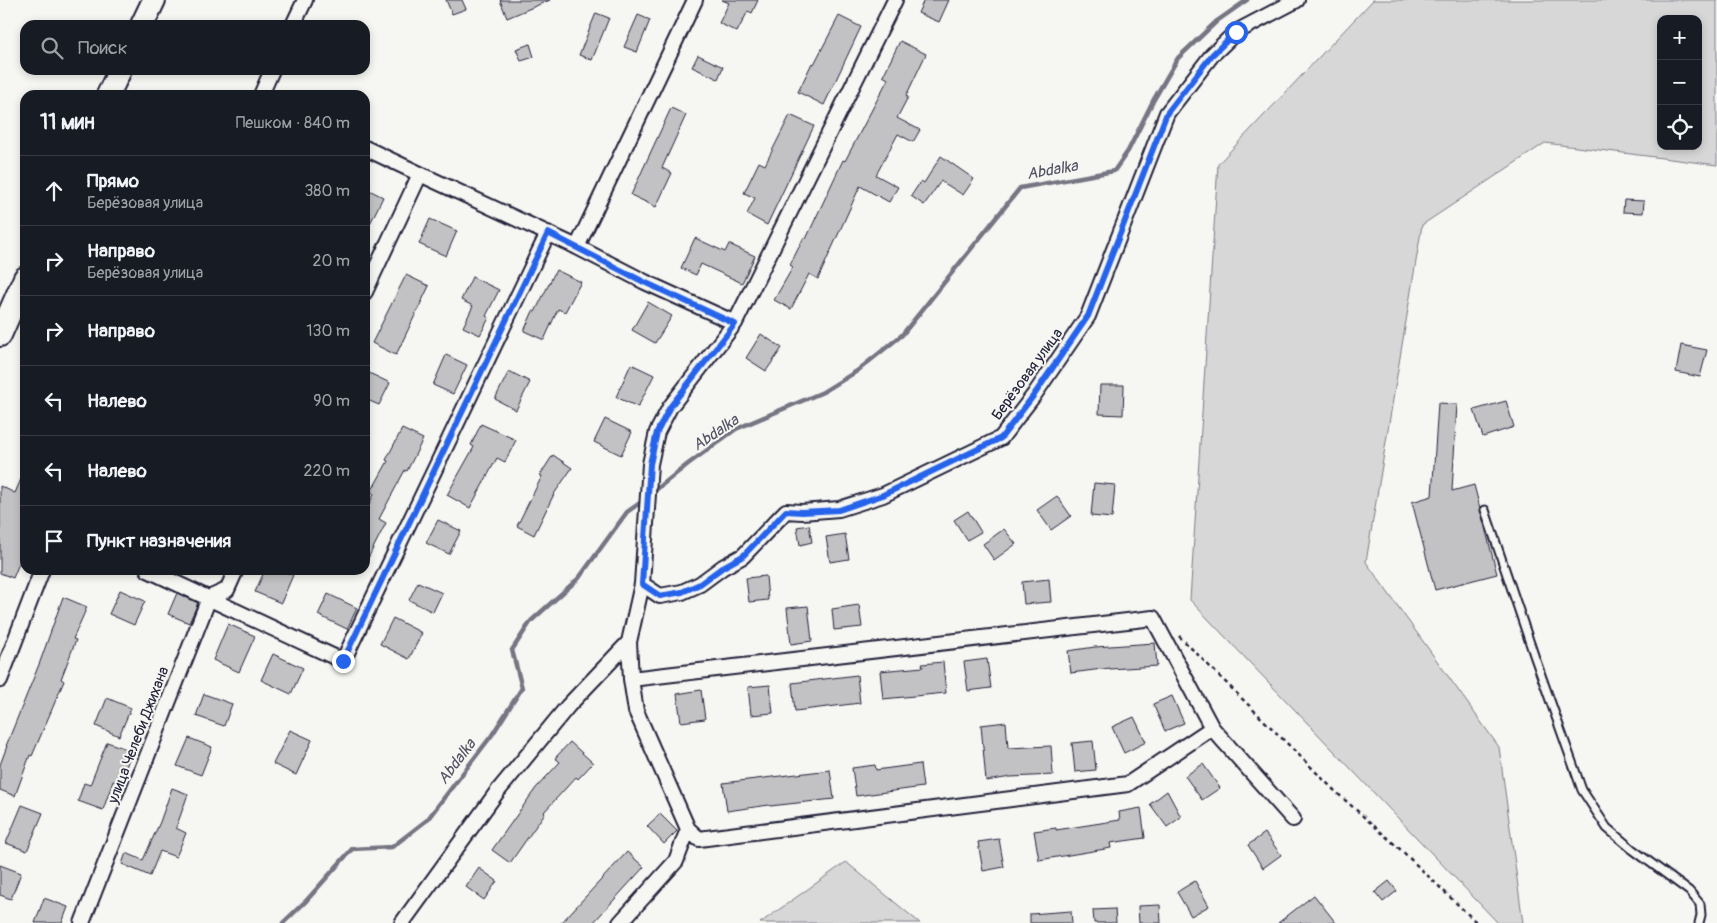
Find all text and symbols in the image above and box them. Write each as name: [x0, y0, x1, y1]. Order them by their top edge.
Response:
map controls: [1657, 15, 1702, 150]
button: +: [1657, 15, 1702, 60]
search box: [20, 20, 370, 75]
route start: [1225, 21, 1248, 44]
icon: search: [38, 34, 66, 62]
text: Поиск: [78, 36, 128, 60]
button: −: [1657, 60, 1702, 105]
button: locate: [1657, 105, 1702, 150]
text: 11 мин: [40, 109, 95, 136]
text: Пешком · 840 m: [236, 113, 350, 133]
water label: Abdalka: [1025, 155, 1081, 184]
text: Прямо: [87, 169, 139, 193]
icon: ahead: [40, 177, 68, 205]
text: 380 m: [304, 181, 350, 201]
text: Берёзовая улица: [87, 193, 203, 213]
text: Направо: [87, 239, 155, 263]
icon: right: [40, 247, 68, 275]
text: 20 m: [312, 251, 350, 271]
text: Берёзовая улица: [87, 263, 203, 283]
icon: right: [40, 317, 68, 345]
text: Направо: [87, 319, 155, 343]
text: 130 m: [306, 321, 350, 341]
street label: Берёзовая улица: [988, 325, 1067, 424]
icon: left: [40, 387, 68, 415]
text: Налево: [87, 389, 147, 413]
text: 90 m: [313, 391, 350, 411]
water label: Abdalka: [689, 409, 744, 456]
icon: left: [40, 457, 68, 485]
text: Налево: [87, 459, 147, 483]
text: 220 m: [304, 461, 350, 481]
icon: arrive: [40, 527, 68, 555]
text: Пункт назначения: [87, 529, 231, 553]
route end: [332, 650, 355, 673]
street label: улица Челеби Джихана: [103, 664, 173, 807]
water label: Abdalka: [433, 734, 481, 788]

